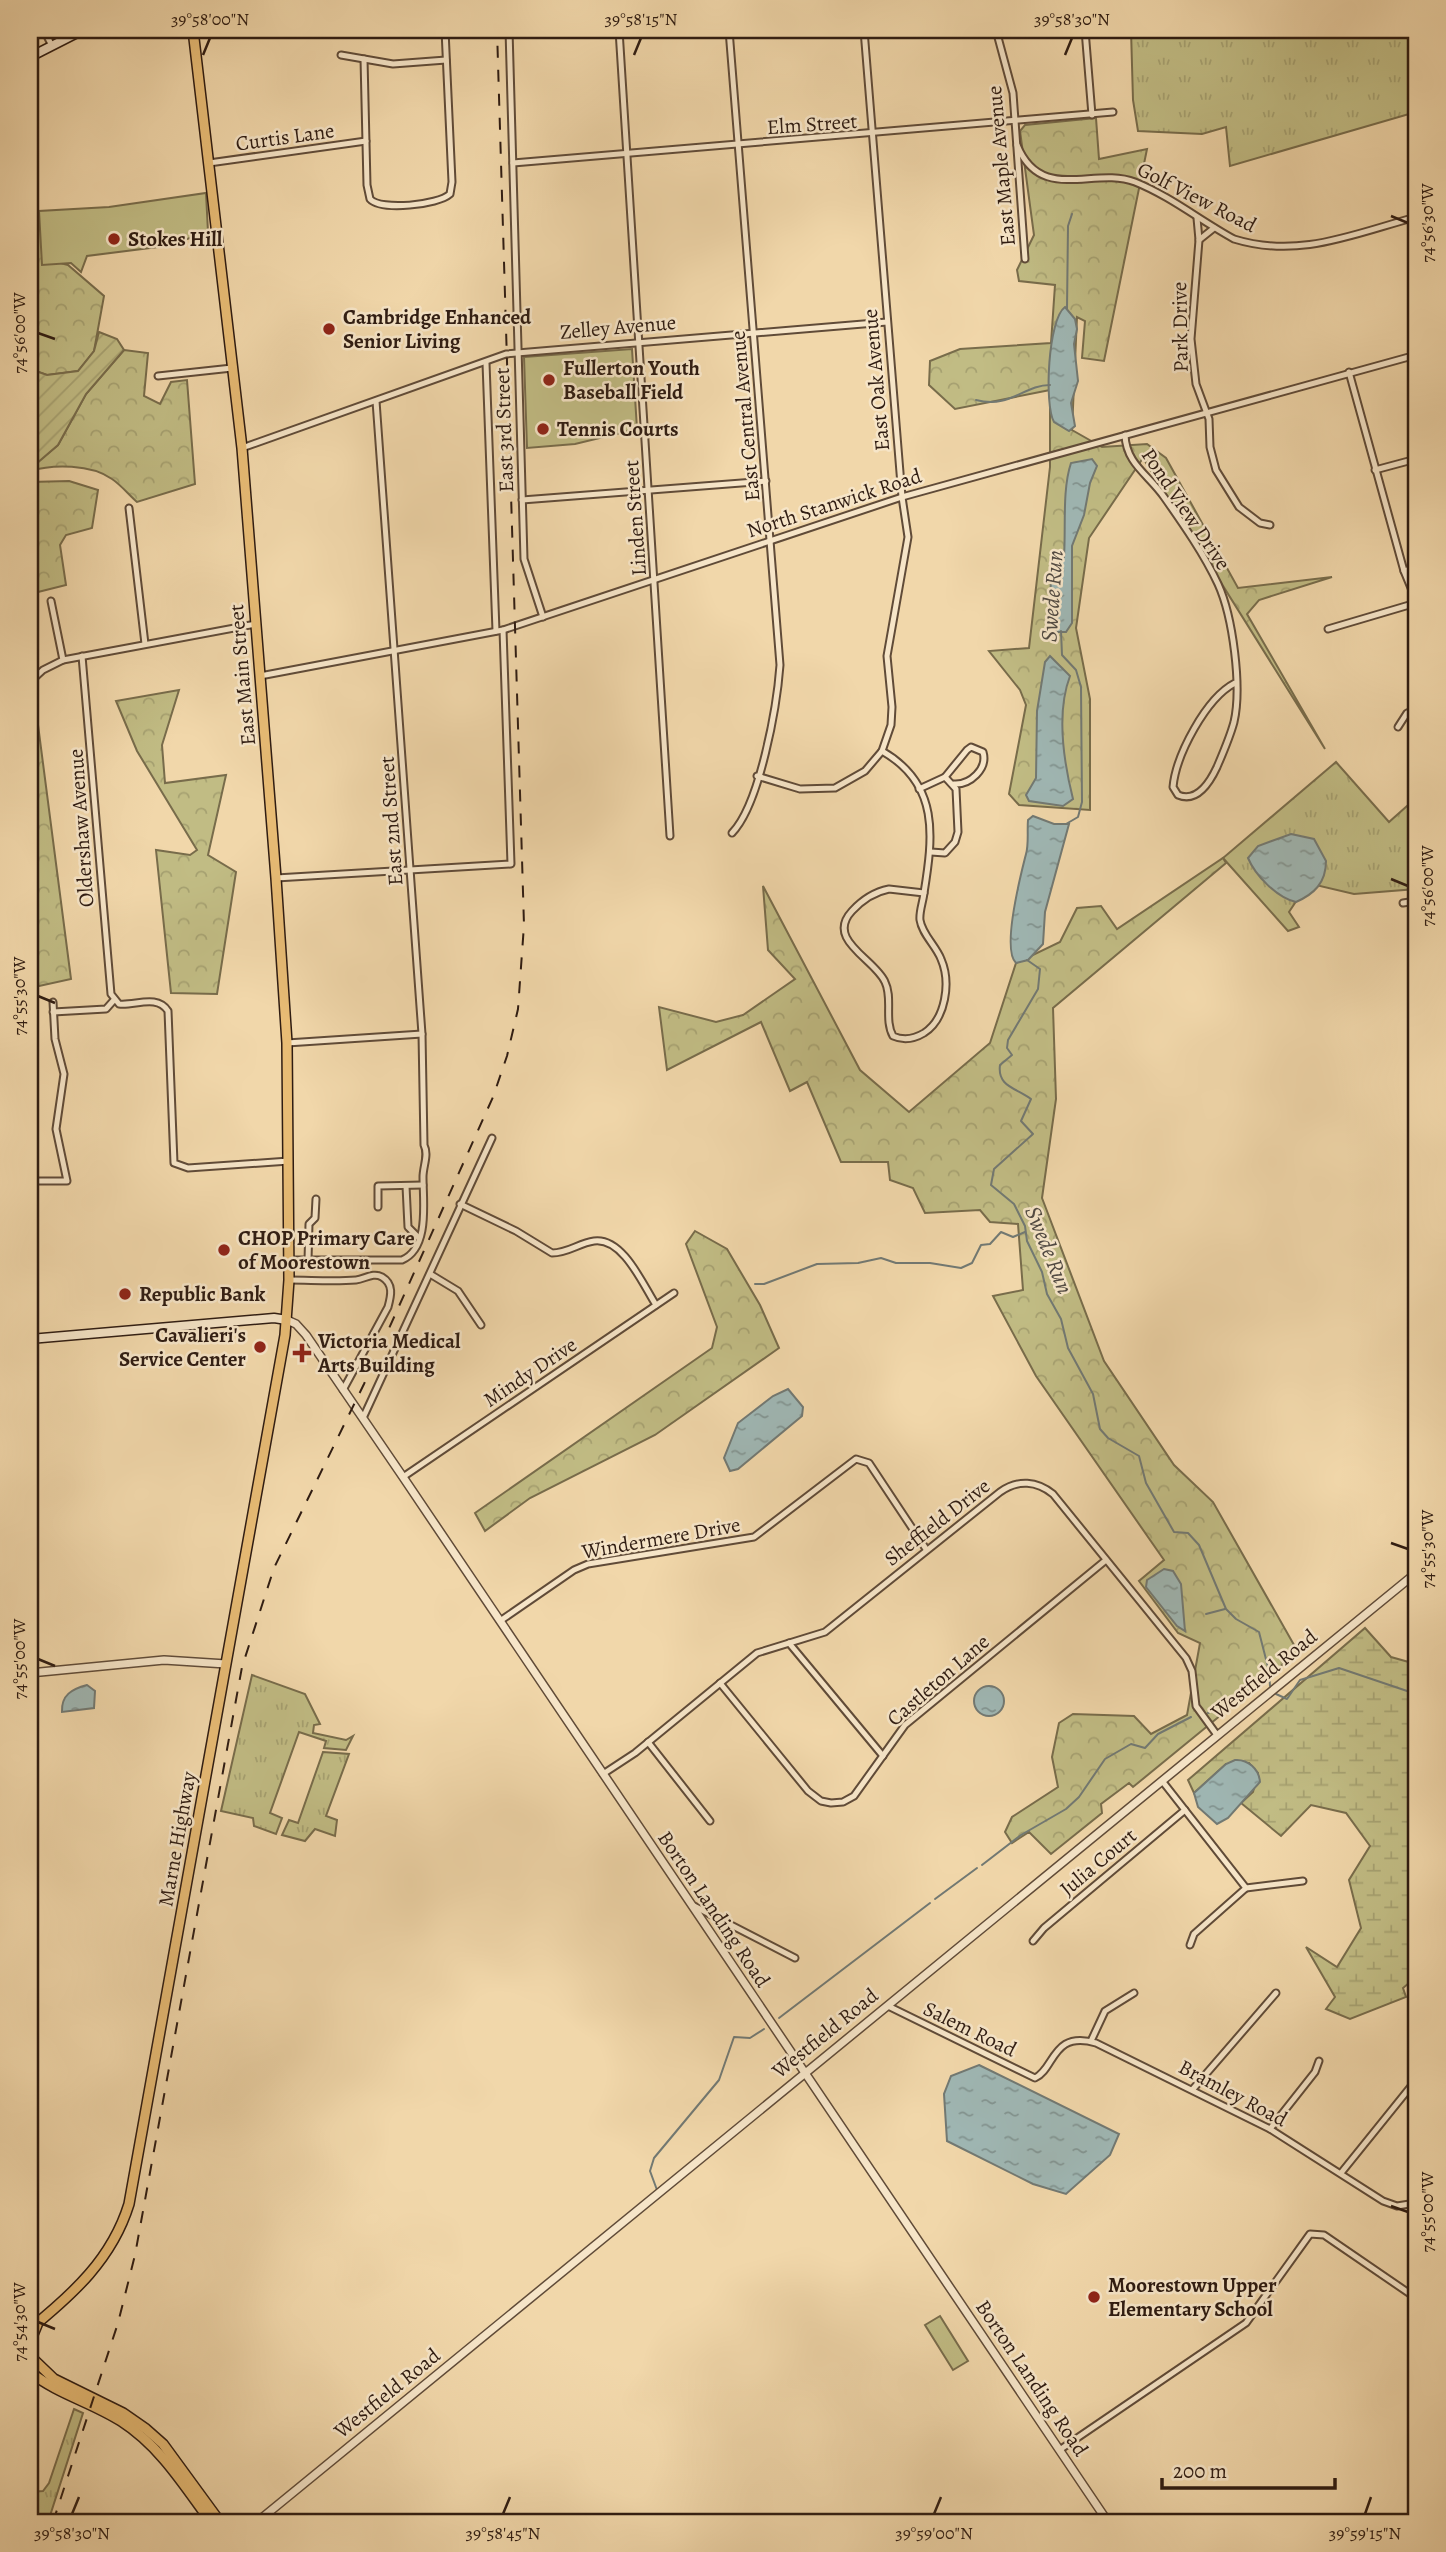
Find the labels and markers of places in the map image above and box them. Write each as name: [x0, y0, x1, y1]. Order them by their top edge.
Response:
place label: Stokes Hill: [128, 225, 223, 253]
marker: Stokes Hill: [106, 231, 122, 247]
place label: Cambridge Enhanced Senior Living: [343, 303, 532, 355]
marker: Cambridge Enhanced Senior Living: [321, 321, 337, 337]
place label: Fullerton Youth Baseball Field: [563, 354, 700, 406]
marker: Fullerton Youth Baseball Field: [541, 372, 557, 388]
place label: Tennis Courts: [557, 415, 679, 443]
marker: Tennis Courts: [535, 421, 551, 437]
place label: CHOP Primary Care of Moorestown: [238, 1224, 415, 1276]
marker: CHOP Primary Care of Moorestown: [216, 1242, 232, 1258]
place label: Republic Bank: [139, 1280, 266, 1308]
marker: Republic Bank: [117, 1286, 133, 1302]
place label: Cavalieri's Service Center: [119, 1321, 246, 1373]
place label: Victoria Medical Arts Building: [317, 1327, 461, 1379]
marker: Cavalieri's Service Center: [252, 1339, 268, 1355]
marker: Victoria Medical Arts Building: [292, 1343, 312, 1363]
place label: Moorestown Upper Elementary School: [1108, 2271, 1277, 2323]
marker: Moorestown Upper Elementary School: [1086, 2289, 1102, 2305]

